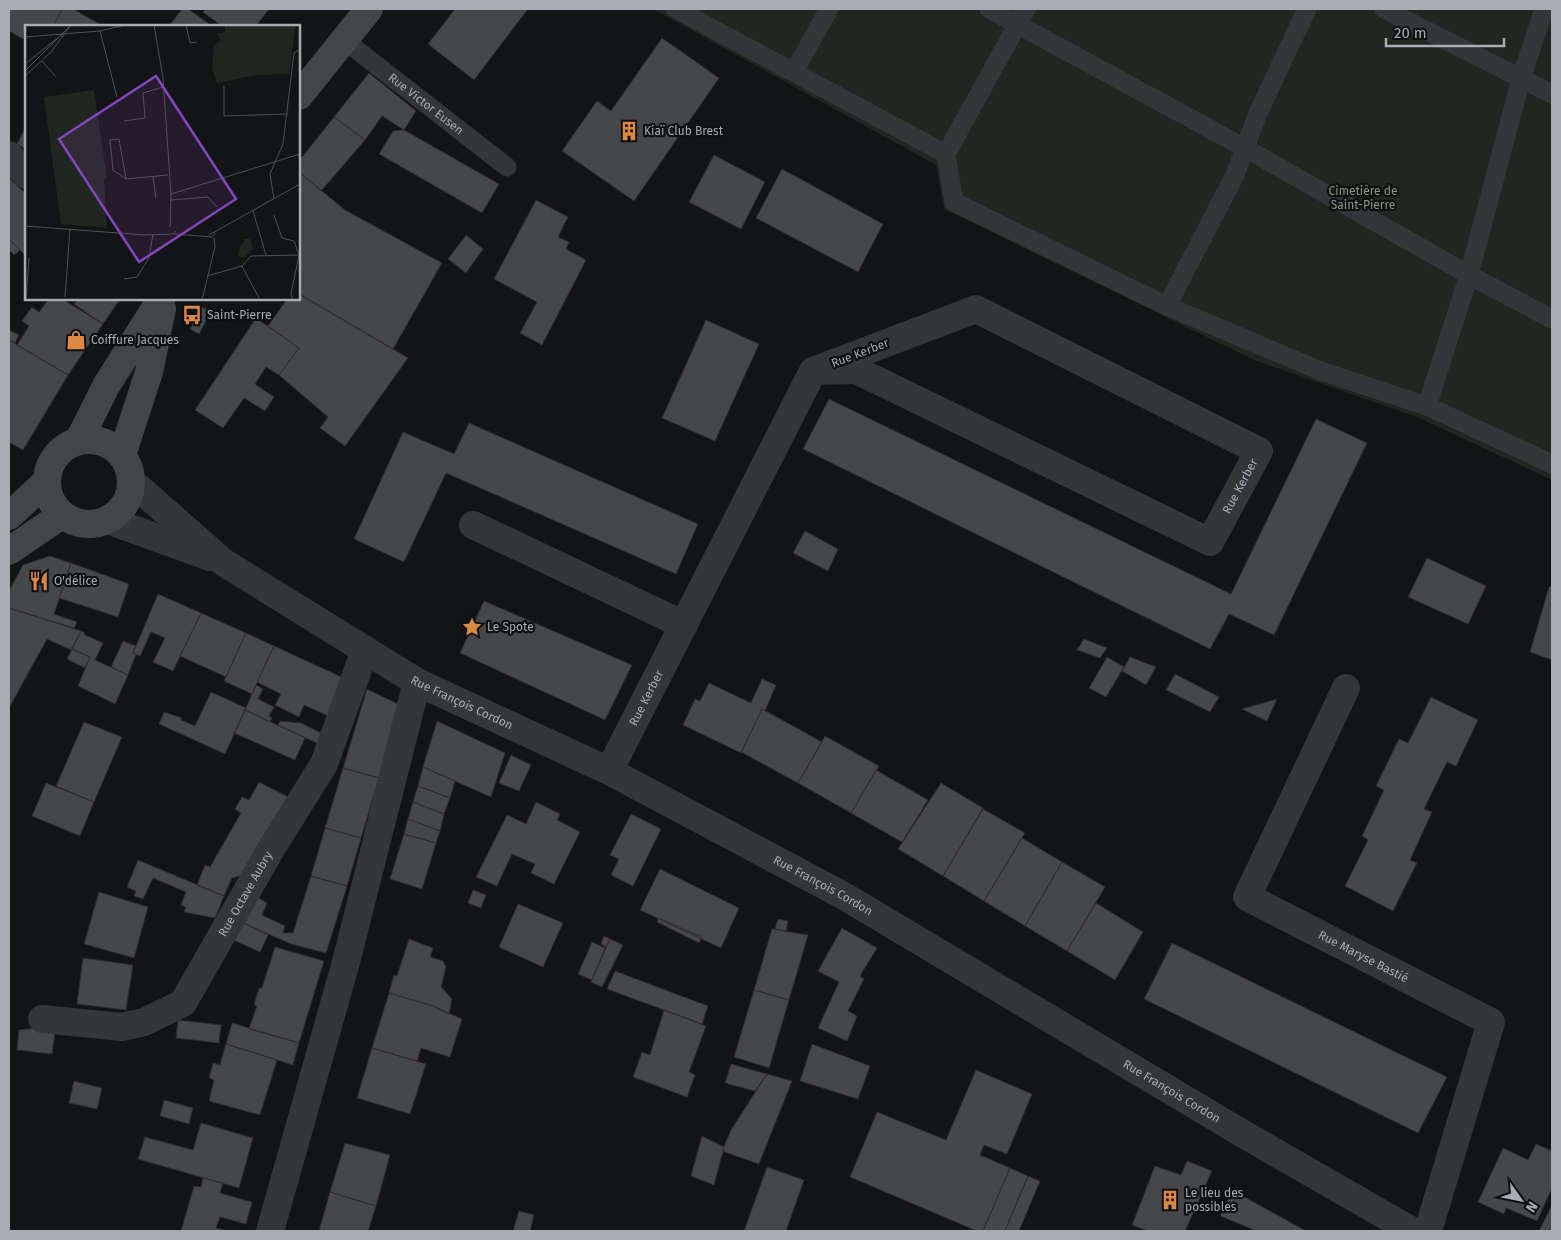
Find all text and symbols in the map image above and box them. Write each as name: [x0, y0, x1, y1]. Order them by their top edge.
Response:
scale bar: [1386, 15, 1504, 47]
text: 20 m: [1394, 24, 1427, 42]
inset map: [25, 25, 300, 300]
street label: Rue Victor Eusen: [386, 70, 466, 137]
building icon: Kiaï Club Brest: [618, 120, 640, 142]
place label: Kiaï Club Brest: [644, 124, 724, 138]
park label: Cimetière de Saint-Pierre: [1329, 184, 1397, 212]
bus stop icon: Saint-Pierre: [181, 304, 203, 326]
place label: Saint-Pierre: [207, 308, 272, 322]
shop icon: Coiffure Jacques: [65, 329, 87, 351]
place label: Coiffure Jacques: [91, 333, 179, 347]
street label: Rue Kerber: [829, 336, 891, 370]
street label: Rue Kerber: [1220, 456, 1261, 516]
restaurant icon: O'délice: [28, 570, 50, 592]
place label: O'délice: [54, 574, 97, 588]
place icon: Le Spote: [461, 616, 483, 638]
place label: Le Spote: [487, 620, 534, 634]
street label: Rue Kerber: [626, 668, 666, 728]
street label: Rue François Cordon: [408, 673, 515, 732]
street label: Rue Octave Aubry: [215, 849, 275, 939]
street label: Rue François Cordon: [771, 853, 875, 918]
street label: Rue Maryse Bastié: [1316, 928, 1411, 985]
street label: Rue François Cordon: [1120, 1057, 1223, 1126]
north arrow: [1496, 1175, 1546, 1225]
place label: Le lieu des possibles: [1185, 1186, 1244, 1214]
building icon: Le lieu des possibles: [1159, 1189, 1181, 1211]
text: N: [1522, 1198, 1541, 1215]

